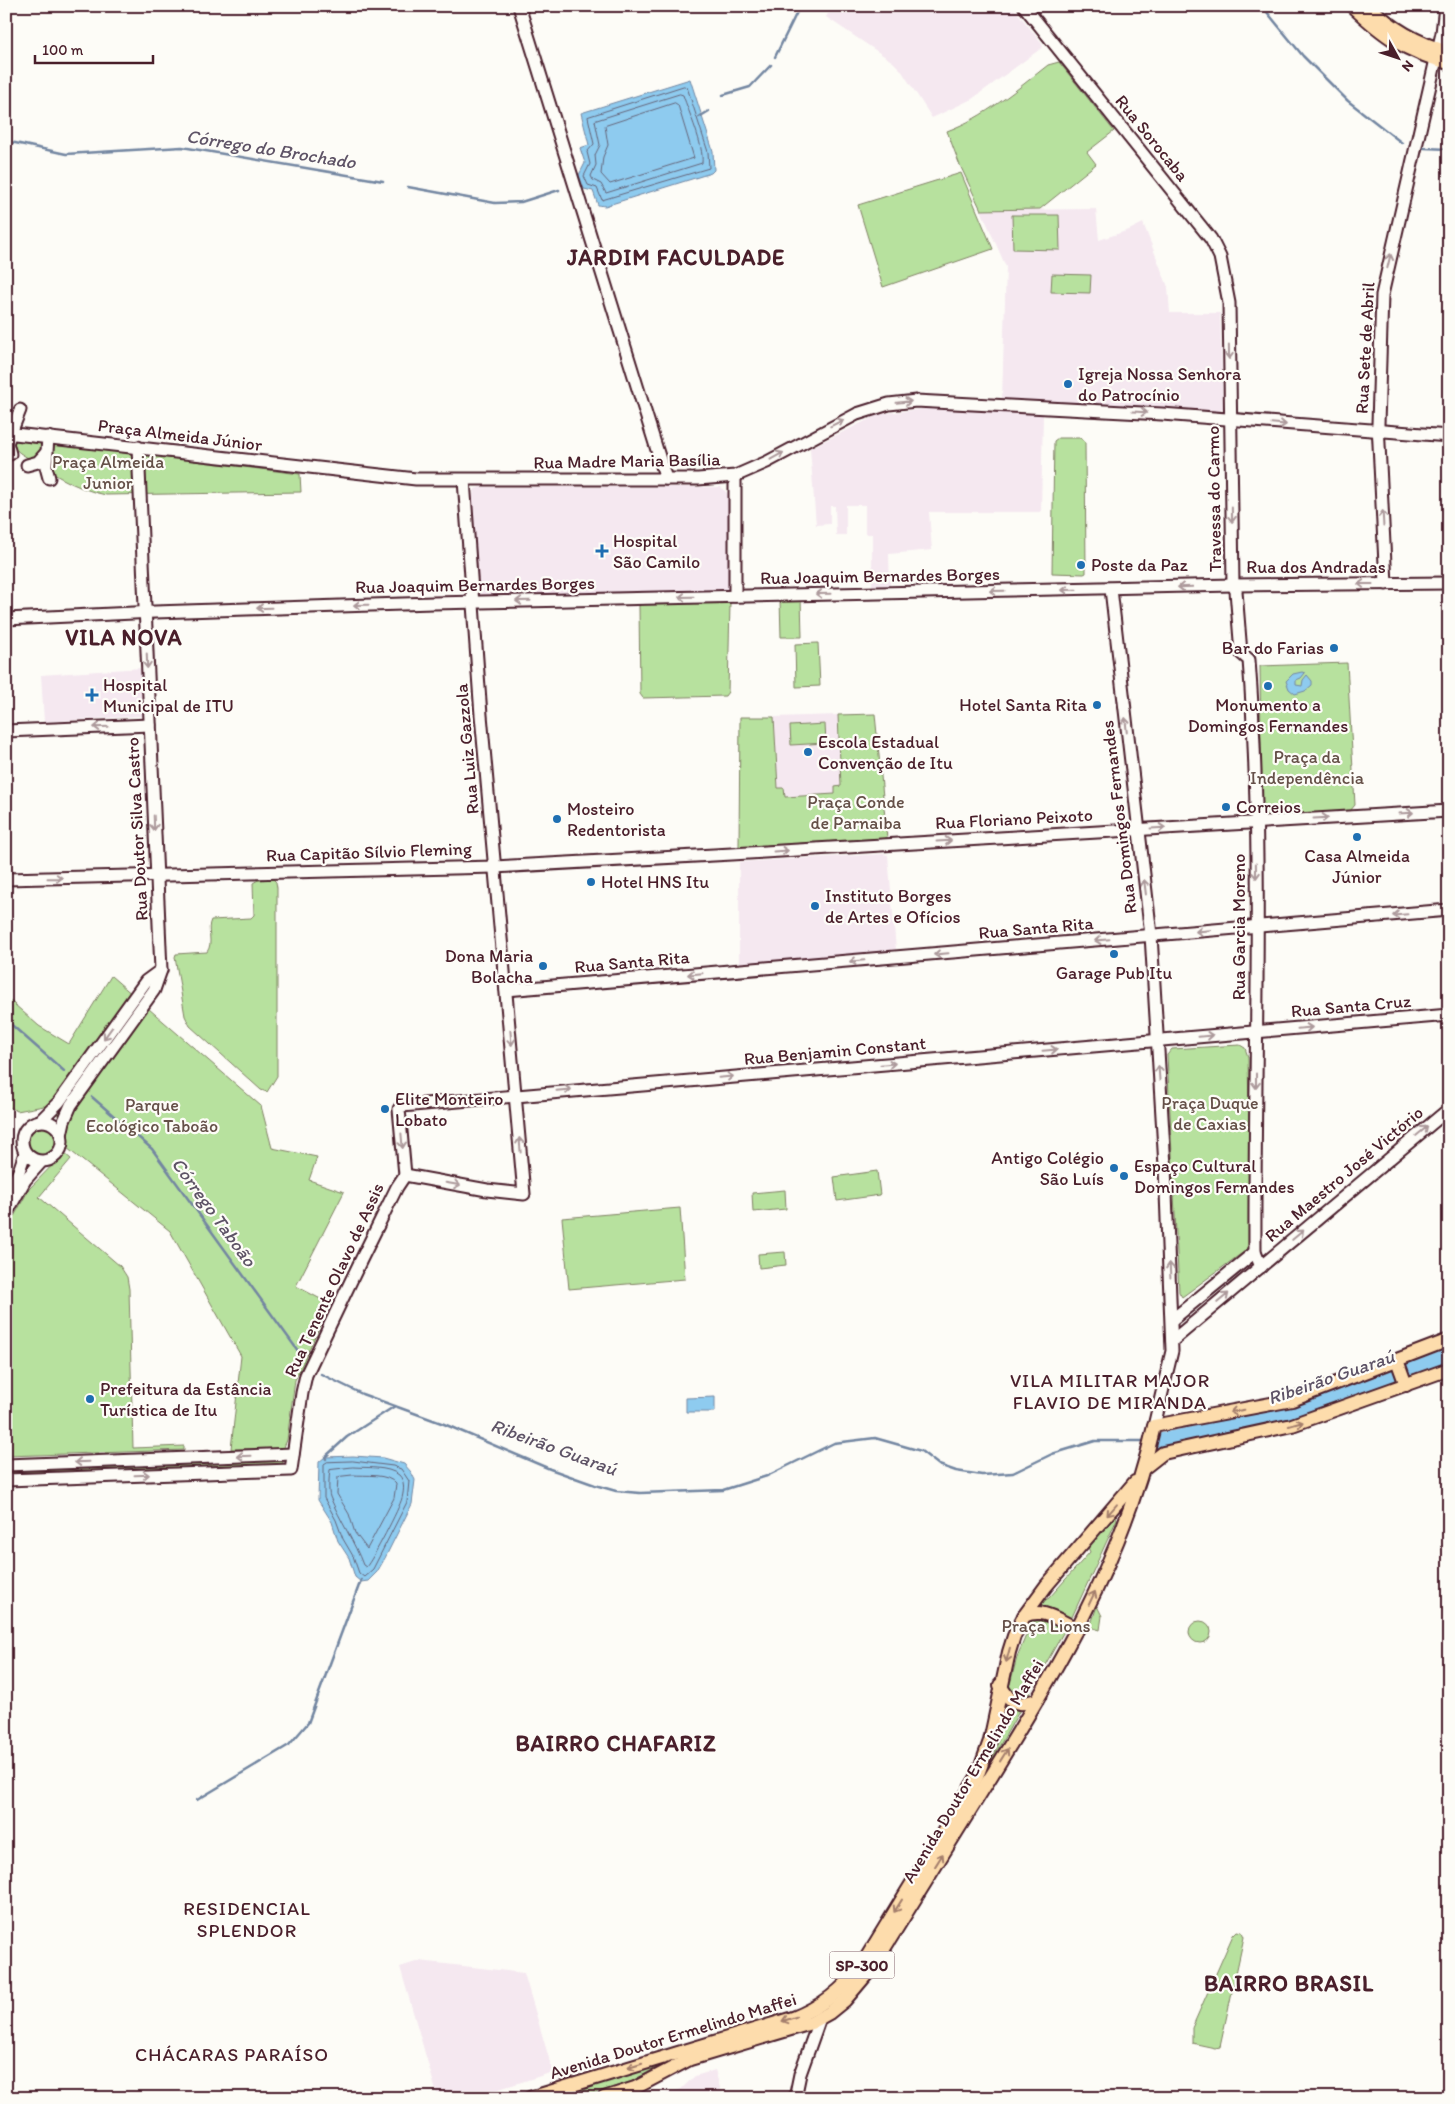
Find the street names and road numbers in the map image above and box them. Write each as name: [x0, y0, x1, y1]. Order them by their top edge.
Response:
street label: Rua Sorocaba: [1110, 90, 1194, 186]
street label: Rua Sete de Abril: [1351, 282, 1379, 414]
street label: Praça Almeida Júnior: [97, 414, 264, 456]
street label: Travessa do Carmo: [1202, 426, 1226, 572]
street label: Rua Madre Maria Basília: [533, 448, 721, 474]
street label: Rua dos Andradas: [1246, 556, 1386, 578]
street label: Rua Joaquim Bernardes Borges: [760, 563, 1000, 589]
street label: Rua Joaquim Bernardes Borges: [355, 572, 595, 598]
street label: Rua Luiz Gazzola: [450, 682, 484, 815]
street label: Rua Domingos Fernandes: [1096, 719, 1142, 915]
street label: Rua Doutor Silva Castro: [121, 737, 153, 921]
street label: Rua Floriano Peixoto: [935, 804, 1093, 834]
street label: Rua Capitão Sílvio Fleming: [266, 837, 473, 867]
street label: Rua Garcia Moreno: [1228, 854, 1250, 1000]
street label: Rua Santa Rita: [978, 912, 1095, 944]
street label: Rua Santa Rita: [574, 946, 691, 978]
street label: Rua Santa Cruz: [1290, 990, 1413, 1022]
street label: Rua Benjamin Constant: [743, 1032, 927, 1070]
street label: Rua Maestro José Victório: [1260, 1101, 1428, 1247]
street label: Rua Tenente Olavo de Assis: [279, 1179, 389, 1381]
street label: Avenida Doutor Ermelindo Maffei: [897, 1655, 1049, 1887]
road number: SP-300: [830, 1952, 894, 1978]
street label: Avenida Doutor Ermelindo Maffei: [547, 1988, 799, 2084]

